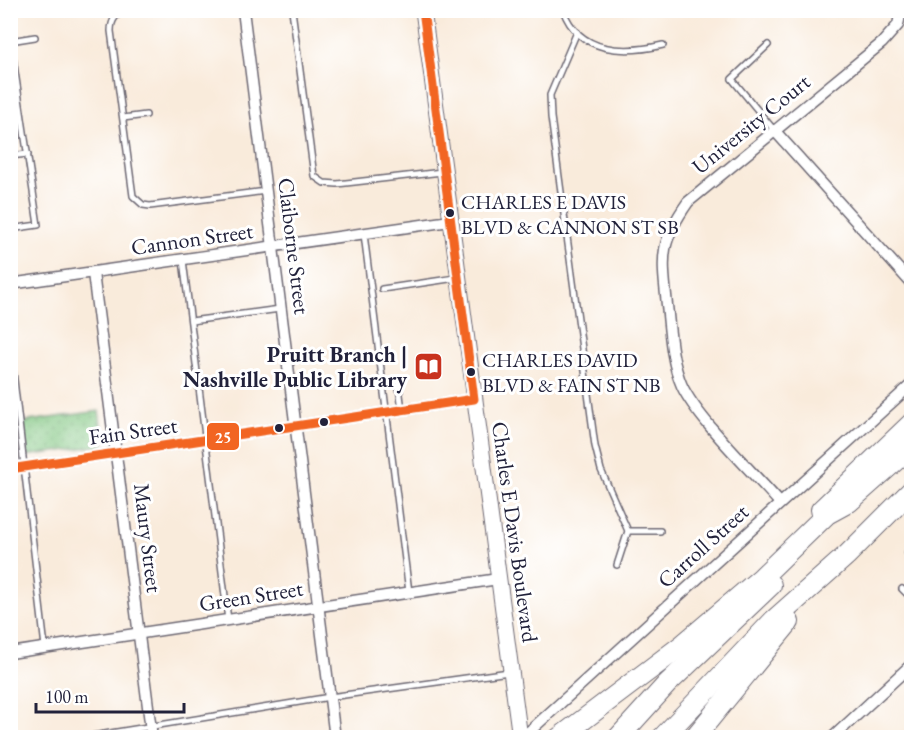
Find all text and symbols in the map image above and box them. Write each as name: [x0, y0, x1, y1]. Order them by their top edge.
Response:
street label: University Court: [686, 67, 816, 181]
street label: Claiborne Street: [271, 176, 317, 316]
place label: CHARLES E DAVIS BLVD & CANNON ST SB: [461, 189, 679, 240]
marker: CHARLES E DAVIS BLVD & CANNON ST SB: [444, 207, 456, 219]
street label: Cannon Street: [129, 216, 255, 262]
place label: Pruitt Branch | Nashville Public Library: [183, 340, 407, 394]
place label: CHARLES DAVID BLVD & FAIN ST NB: [482, 347, 661, 398]
library icon: Pruitt Branch | Nashville Public Library: [412, 351, 444, 383]
marker: CHARLES DAVID BLVD & FAIN ST NB: [465, 366, 477, 378]
street label: Fain Street: [87, 410, 179, 452]
unlabelled marker: [318, 416, 330, 428]
street label: Charles E Davis Boulevard: [485, 420, 545, 645]
line badge: 25: [206, 422, 240, 451]
unlabelled marker: [273, 422, 285, 434]
text: 25: [215, 427, 231, 448]
street label: Maury Street: [127, 482, 169, 594]
street label: Carroll Street: [651, 497, 755, 595]
street label: Green Street: [197, 573, 305, 619]
scale bar: [36, 676, 184, 714]
text: 100 m: [45, 685, 89, 708]

